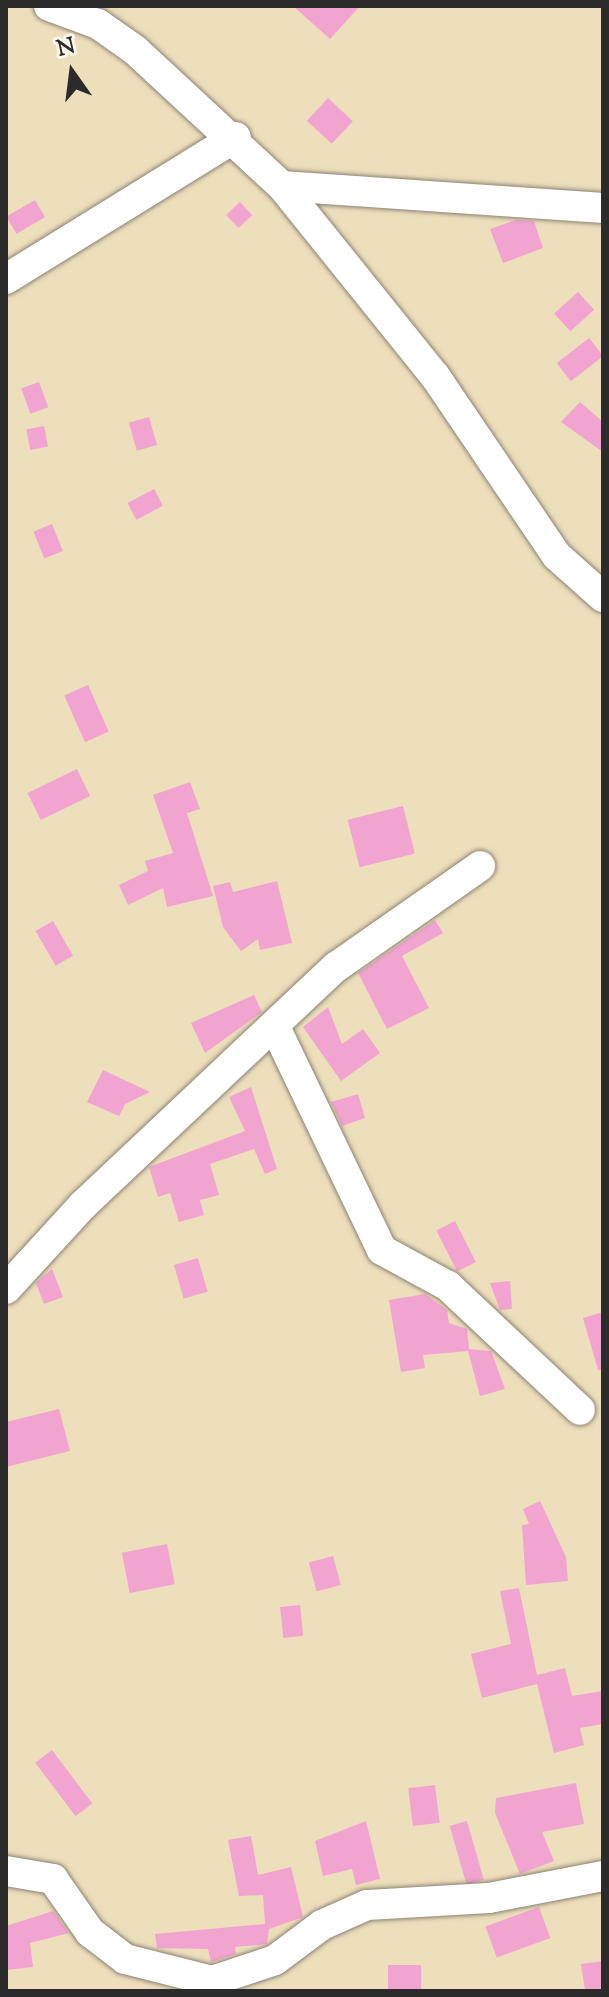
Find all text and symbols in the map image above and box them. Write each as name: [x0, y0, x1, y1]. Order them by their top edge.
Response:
text: N: [54, 31, 79, 66]
north arrow: [32, 32, 112, 112]

